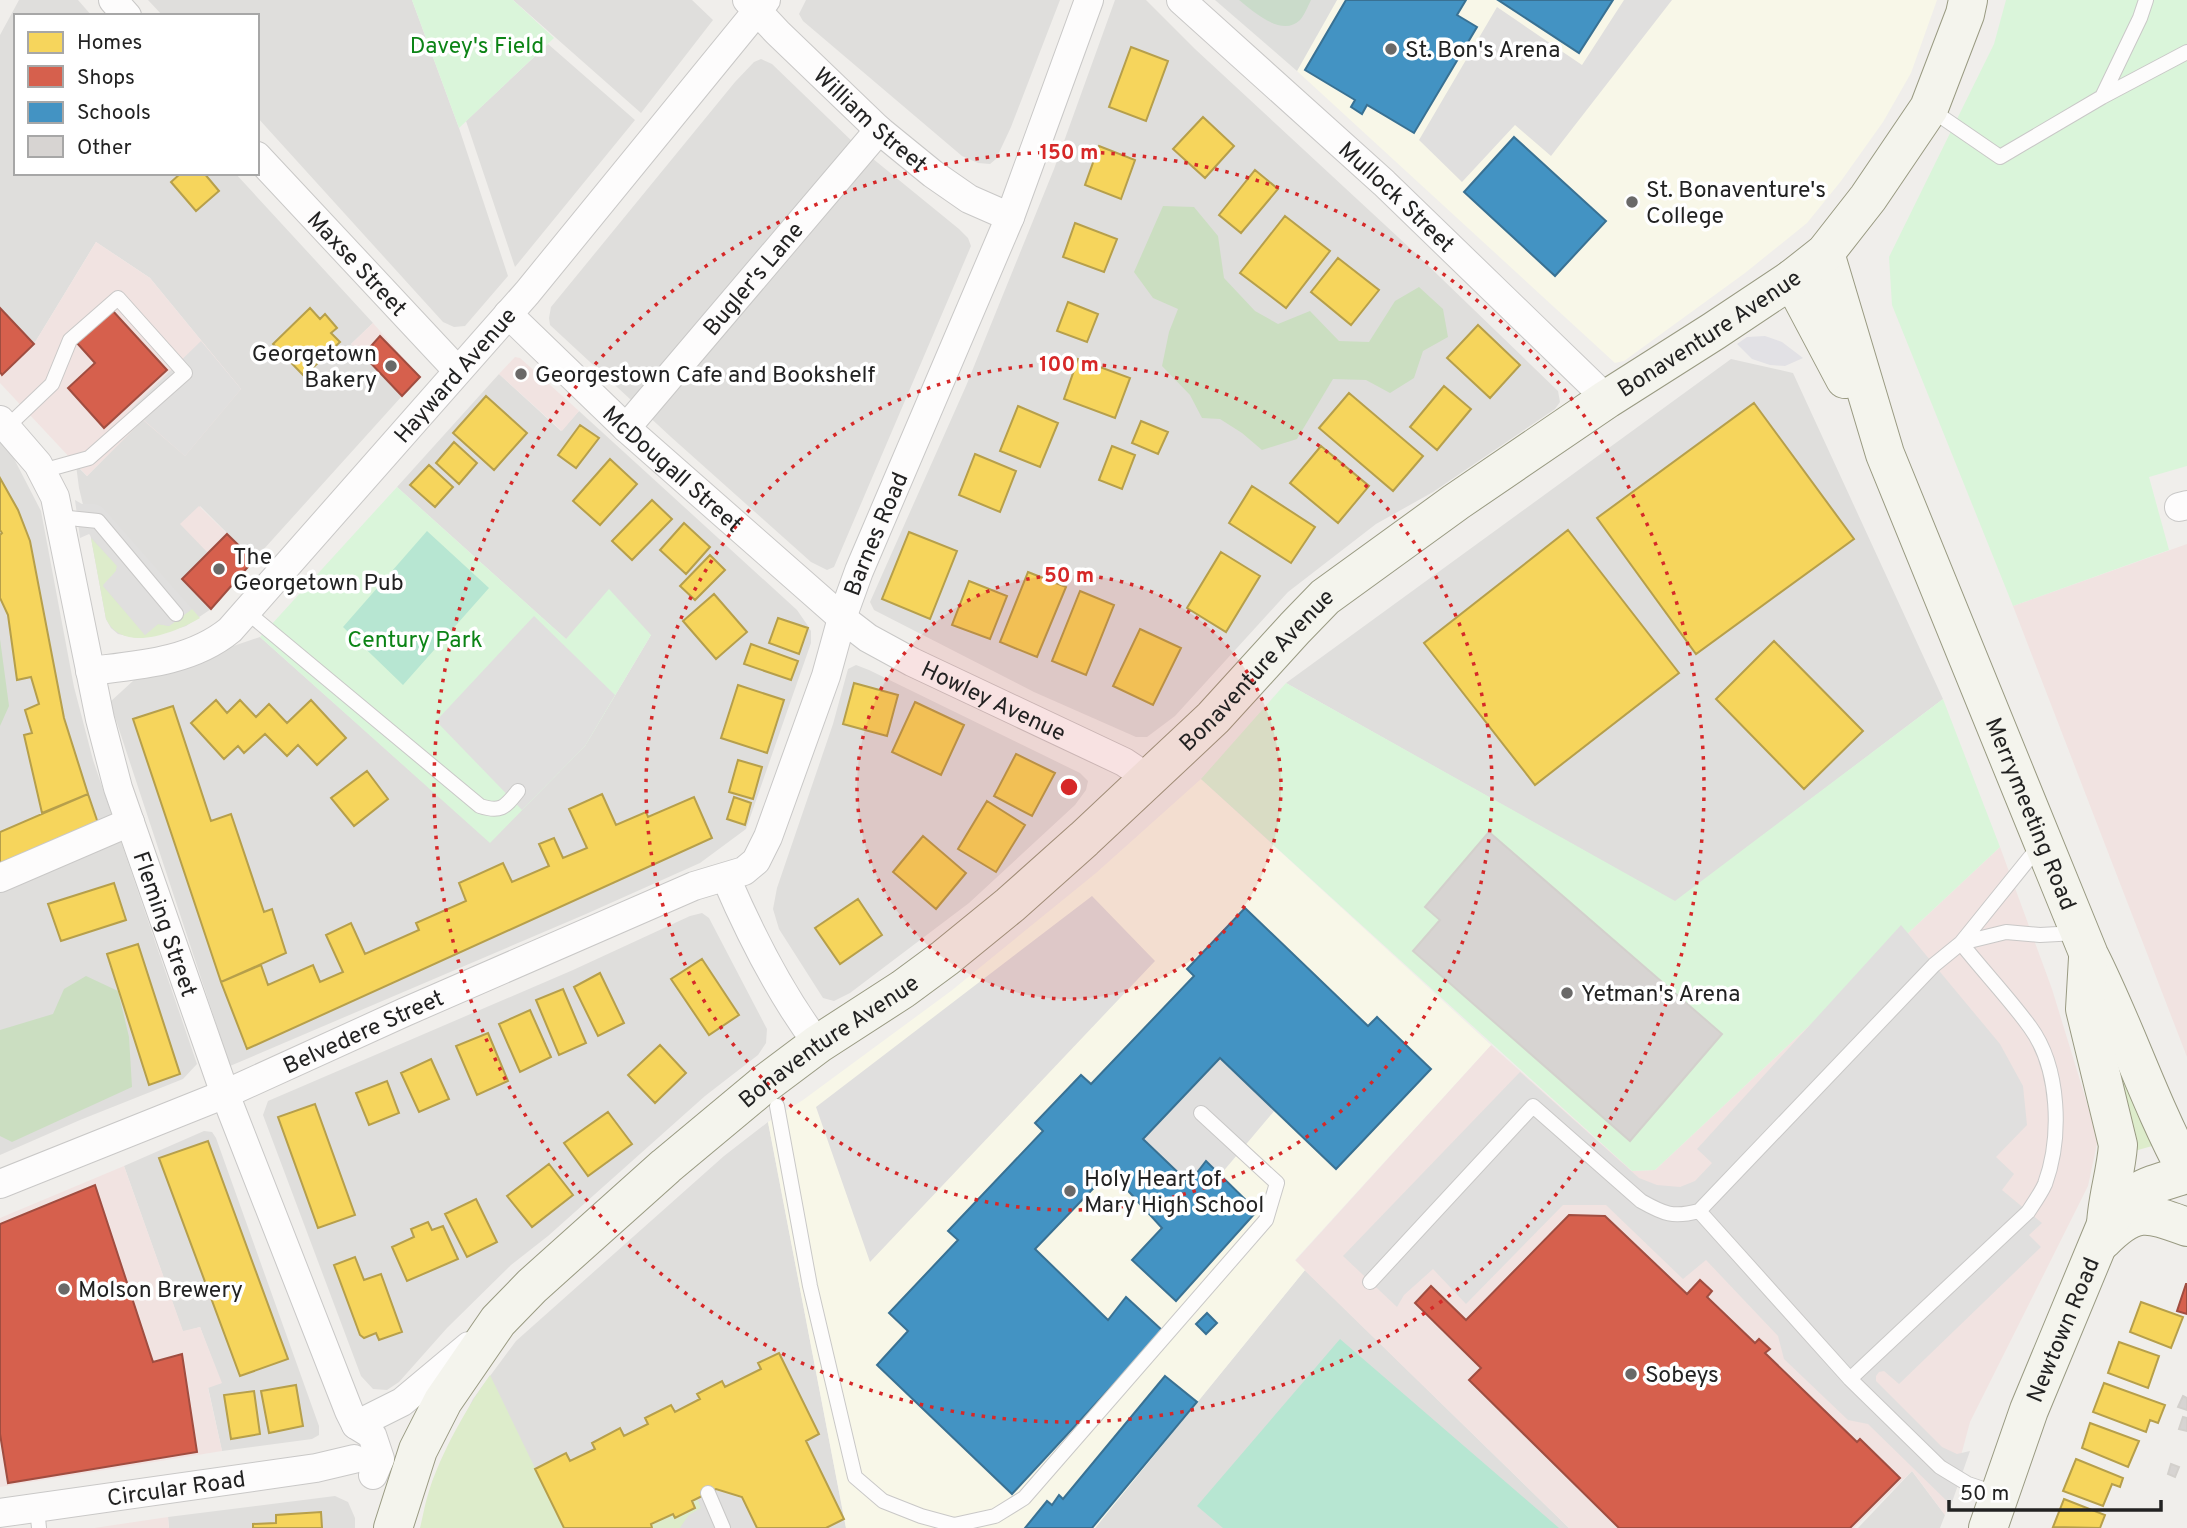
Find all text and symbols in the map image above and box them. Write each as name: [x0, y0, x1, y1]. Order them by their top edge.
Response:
legend: [14, 14, 259, 175]
text: Homes: [77, 30, 142, 57]
park label: Davey's Field: [410, 33, 544, 62]
place label: St. Bon's Arena: [1405, 37, 1560, 66]
marker: St. Bon's Arena: [1383, 41, 1399, 57]
street label: William Street: [806, 62, 932, 180]
text: Shops: [77, 65, 135, 92]
text: Schools: [77, 100, 151, 127]
text: Other: [77, 135, 132, 162]
street label: Mullock Street: [1331, 137, 1459, 260]
text: 150 m: [1040, 140, 1098, 167]
place label: St. Bonaventure's College: [1646, 177, 1826, 232]
marker: St. Bonaventure's College: [1624, 194, 1640, 210]
street label: Maxse Street: [299, 206, 412, 324]
street label: Bugler's Lane: [698, 217, 811, 343]
street label: Bonaventure Avenue: [1613, 265, 1809, 405]
street label: Hayward Avenue: [389, 303, 524, 450]
place label: Georgetown Bakery: [252, 341, 377, 396]
text: 100 m: [1039, 352, 1099, 379]
marker: Georgetown Bakery: [383, 358, 399, 374]
place label: Georgestown Cafe and Bookshelf: [535, 362, 876, 391]
marker: Georgestown Cafe and Bookshelf: [513, 366, 529, 382]
street label: McDougall Street: [595, 401, 747, 540]
street label: Barnes Road: [839, 468, 916, 600]
place label: The Georgetown Pub: [233, 544, 404, 599]
marker: The Georgetown Pub: [211, 561, 227, 577]
text: 50 m: [1044, 563, 1094, 590]
street label: Bonaventure Avenue: [1174, 583, 1341, 759]
park label: Century Park: [347, 627, 483, 656]
street label: Howley Avenue: [916, 656, 1070, 749]
street label: Merrymeeting Road: [1977, 714, 2081, 915]
centre of rings: [1057, 775, 1081, 799]
street label: Fleming Street: [124, 848, 202, 1001]
street label: Bonaventure Avenue: [734, 970, 926, 1116]
place label: Yetman's Arena: [1581, 981, 1740, 1010]
street label: Belvedere Street: [279, 985, 449, 1083]
marker: Yetman's Arena: [1559, 985, 1575, 1001]
place label: Holy Heart of Mary High School: [1084, 1166, 1264, 1221]
marker: Holy Heart of Mary High School: [1062, 1183, 1078, 1199]
street label: Newtown Road: [2022, 1254, 2108, 1407]
place label: Molson Brewery: [78, 1277, 243, 1306]
marker: Molson Brewery: [56, 1281, 72, 1297]
place label: Sobeys: [1645, 1362, 1719, 1391]
marker: Sobeys: [1623, 1366, 1639, 1382]
street label: Circular Road: [106, 1466, 248, 1515]
scale bar: [1949, 1468, 2161, 1512]
text: 50 m: [1960, 1481, 2009, 1508]

